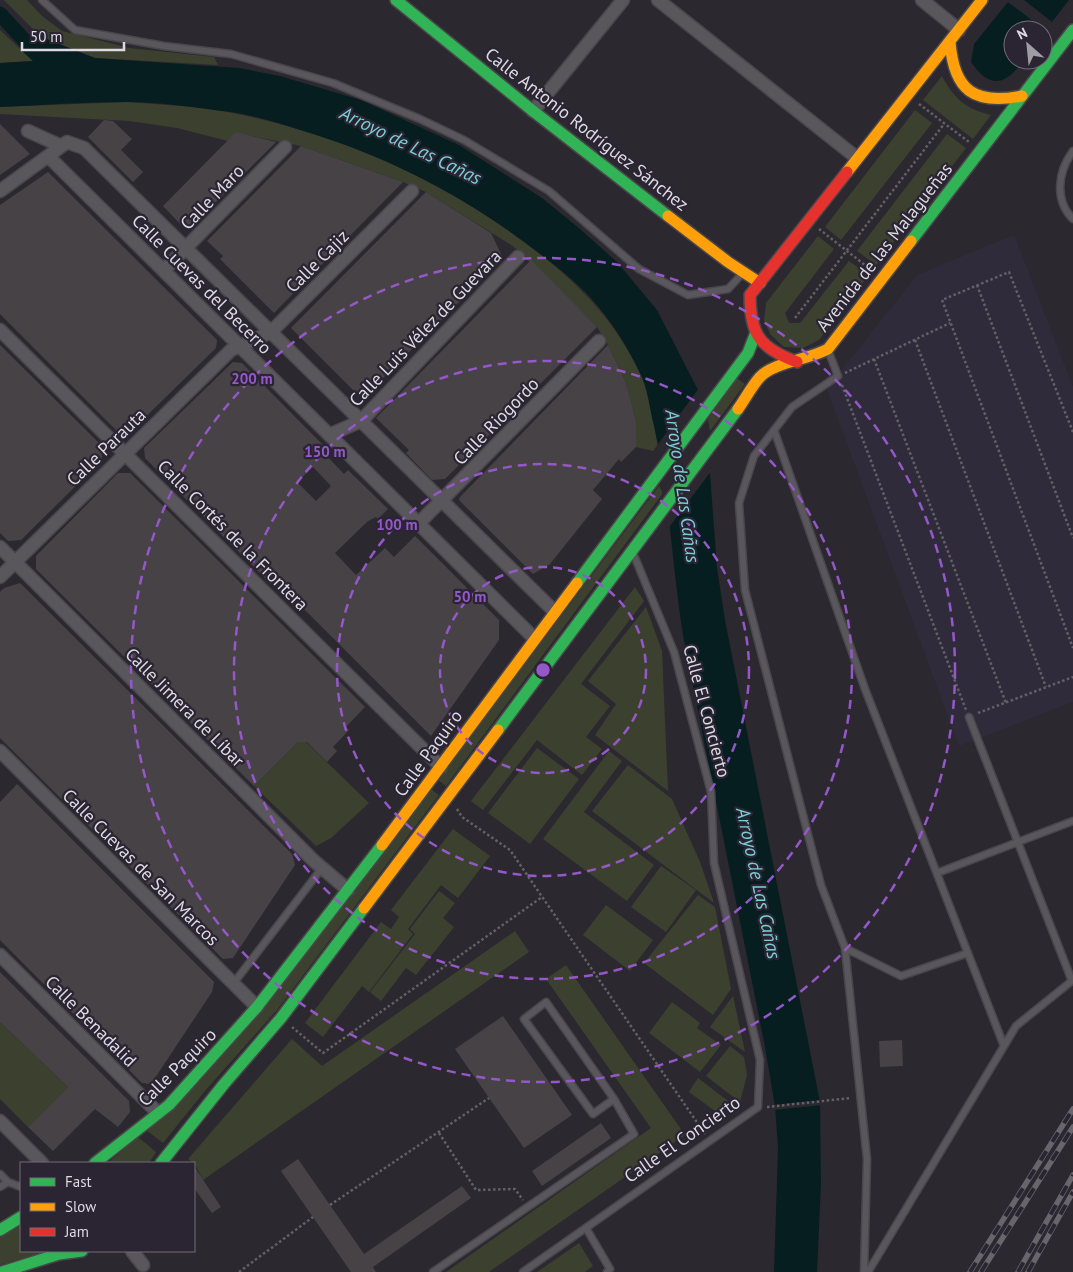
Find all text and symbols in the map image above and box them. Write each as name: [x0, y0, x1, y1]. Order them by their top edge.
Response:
scale bar: [22, 20, 125, 52]
north arrow: [1003, 20, 1053, 70]
text: N: [1014, 23, 1030, 44]
text: 50 m: [30, 27, 63, 46]
street label: Calle Antonio Rodríguez Sánchez: [481, 42, 693, 216]
water label: Arroyo de Las Cañas: [335, 100, 486, 190]
street label: Avenida de las Malagueñas: [811, 158, 957, 336]
street label: Calle Maro: [175, 159, 249, 235]
street label: Calle Cuevas del Becerro: [127, 209, 277, 359]
street label: Calle Cajiz: [281, 225, 353, 297]
street label: Calle Luis Vélez de Guevara: [344, 245, 506, 411]
text: 200 m: [231, 369, 273, 388]
street label: Calle Riogordo: [448, 372, 544, 470]
street label: Calle Parauta: [61, 403, 151, 491]
water label: Arroyo de Las Cañas: [660, 407, 706, 565]
text: 150 m: [304, 442, 346, 461]
street label: Calle Cortés de la Frontera: [153, 455, 313, 615]
text: 100 m: [376, 515, 418, 534]
text: 50 m: [454, 587, 486, 606]
street label: Calle Jimera de Líbar: [120, 642, 250, 772]
street label: Calle El Concierto: [678, 642, 736, 780]
centre of rings: [534, 661, 552, 679]
street label: Calle Paquiro: [389, 705, 467, 801]
street label: Calle Cuevas de San Marcos: [58, 784, 224, 950]
water label: Arroyo de Las Cañas: [731, 804, 787, 961]
street label: Calle Benadalid: [40, 970, 142, 1072]
street label: Calle Paquiro: [133, 1023, 221, 1111]
street label: Calle El Concierto: [619, 1090, 745, 1188]
legend: [20, 1162, 195, 1252]
text: Fast: [65, 1172, 92, 1191]
text: Slow: [65, 1197, 96, 1216]
text: Jam: [64, 1222, 89, 1241]

